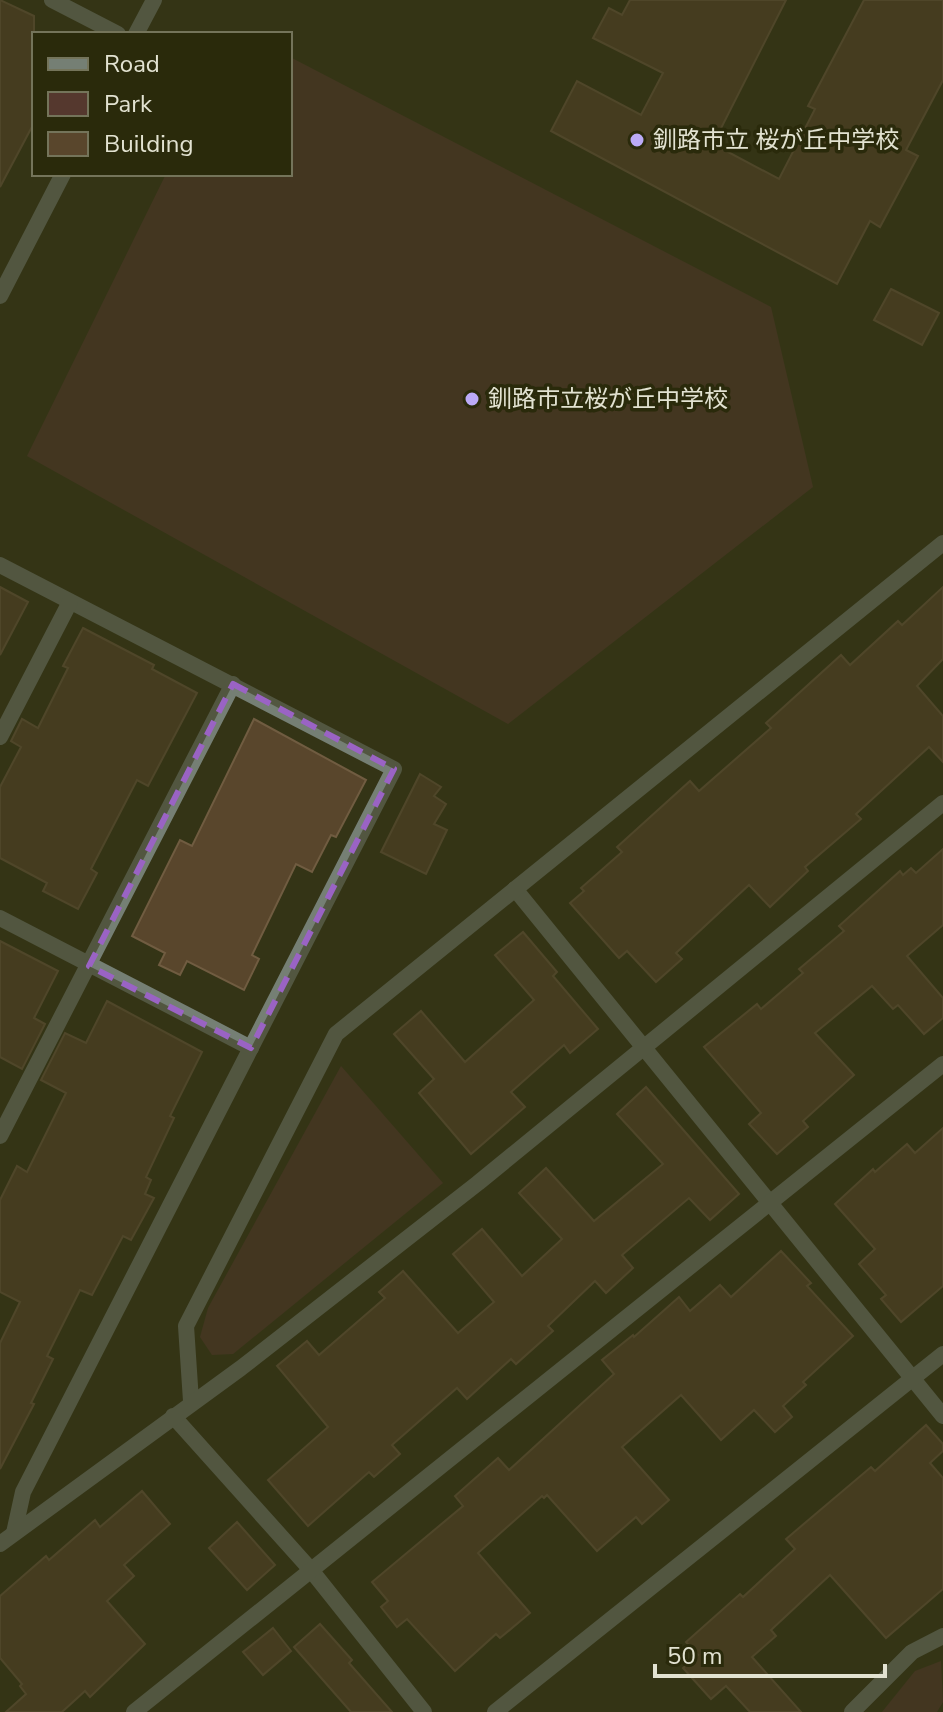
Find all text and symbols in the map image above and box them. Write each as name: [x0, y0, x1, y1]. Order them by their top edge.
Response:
legend: [32, 32, 292, 176]
text: Road: [104, 48, 160, 80]
text: Park: [104, 88, 153, 120]
place label: 釧路市立 桜が丘中学校: [653, 124, 899, 156]
text: Building: [104, 128, 194, 160]
marker: 釧路市立 桜が丘中学校: [628, 131, 646, 149]
place label: 釧路市立桜が丘中学校: [488, 383, 728, 415]
marker: 釧路市立桜が丘中学校: [463, 390, 481, 408]
scale bar: [655, 1628, 885, 1678]
text: 50 m: [667, 1640, 723, 1672]

